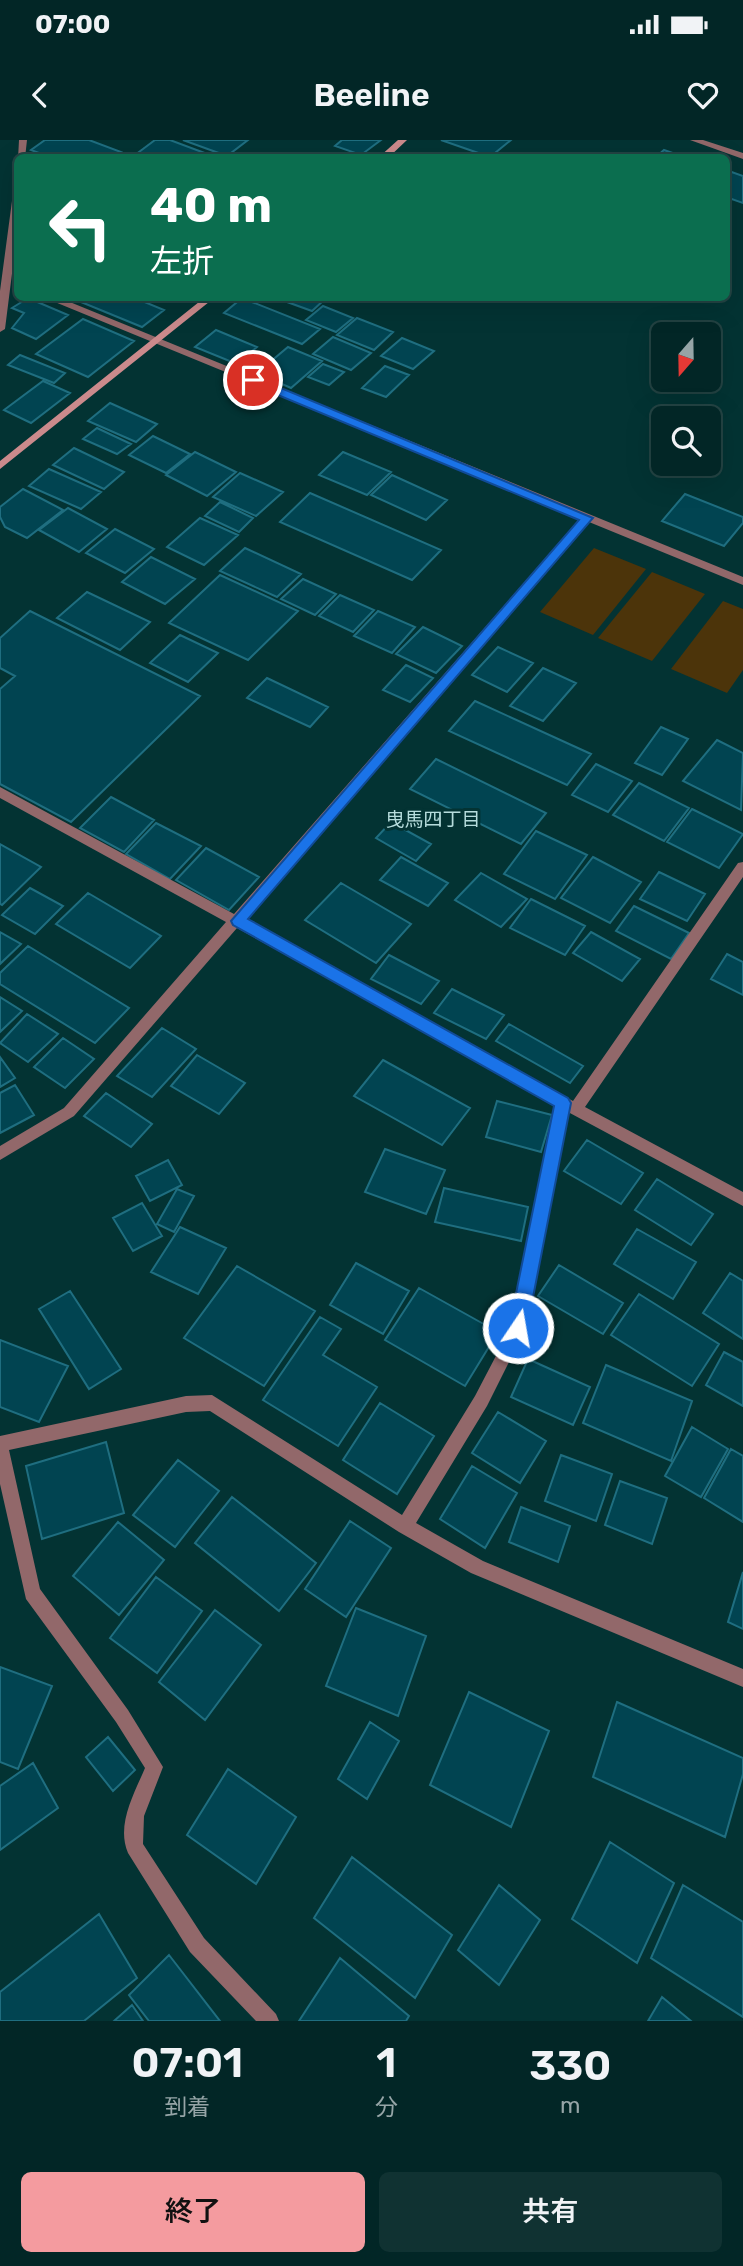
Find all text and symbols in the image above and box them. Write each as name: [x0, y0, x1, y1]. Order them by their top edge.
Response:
text: 07:00: [35, 9, 111, 40]
icon: back: [21, 76, 59, 114]
text: Beeline: [313, 76, 430, 114]
icon: heart: [684, 76, 722, 114]
text: 40 m: [150, 176, 272, 234]
icon: left: [35, 182, 126, 273]
text: 左折: [150, 242, 214, 280]
north arrow: [651, 322, 721, 392]
map controls: [651, 322, 721, 476]
pin: [223, 350, 283, 410]
icon: arrive: [234, 361, 272, 399]
button: search: [651, 406, 721, 476]
district label: 曳馬四丁目: [385, 808, 481, 831]
position arrow: [481, 1291, 555, 1365]
text: 07:01: [132, 2038, 243, 2088]
text: 1: [376, 2038, 396, 2088]
text: 330: [529, 2041, 611, 2091]
text: m: [560, 2091, 581, 2119]
text: 到着: [164, 2093, 210, 2121]
text: 分: [375, 2093, 398, 2121]
button: 終了: [21, 2172, 365, 2252]
button: 共有: [379, 2172, 722, 2252]

